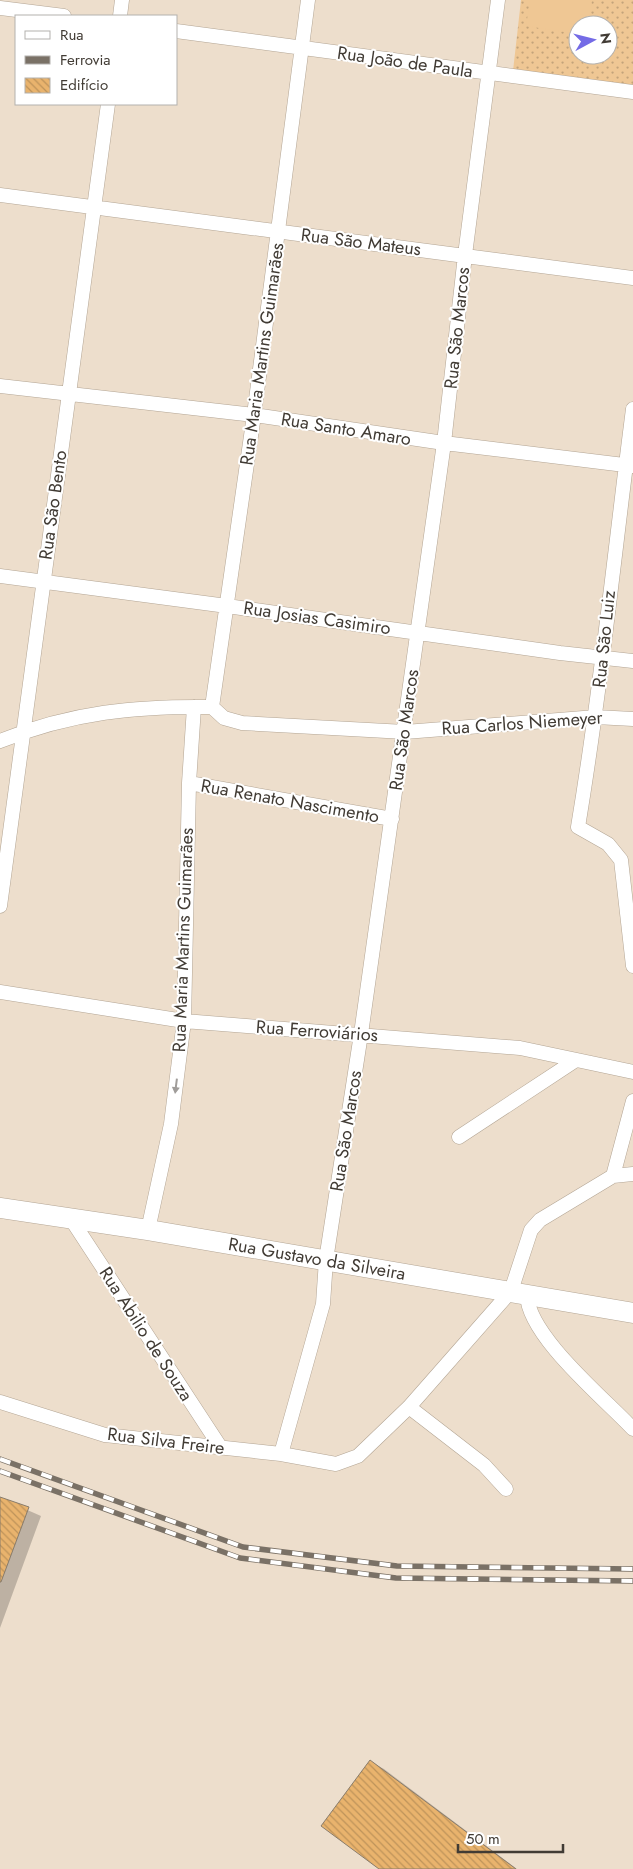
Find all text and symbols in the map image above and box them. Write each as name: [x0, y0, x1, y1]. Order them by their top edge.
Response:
legend: [15, 15, 178, 105]
north arrow: [568, 15, 618, 65]
text: Rua: [60, 24, 84, 46]
text: N: [595, 32, 617, 45]
street label: Rua João de Paula: [335, 40, 475, 84]
text: Ferrovia: [60, 49, 111, 71]
text: Edifício: [60, 74, 108, 96]
street label: Rua São Mateus: [299, 222, 423, 262]
street label: Rua Maria Martins Guimarães: [234, 241, 290, 467]
street label: Rua São Marcos: [438, 266, 476, 390]
street label: Rua Santo Amaro: [279, 406, 413, 452]
street label: Rua São Bento: [32, 448, 74, 561]
street label: Rua São Luiz: [586, 588, 622, 689]
street label: Rua Josias Casimiro: [242, 595, 392, 641]
street label: Rua São Marcos: [383, 668, 425, 792]
street label: Rua Carlos Niemeyer: [441, 704, 604, 742]
street label: Rua Renato Nascimento: [199, 773, 381, 830]
street label: Rua Maria Martins Guimarães: [166, 827, 200, 1053]
street label: Rua Ferroviários: [255, 1014, 379, 1048]
street label: Rua São Marcos: [324, 1069, 368, 1193]
one-way arrow: [172, 1079, 180, 1095]
street label: Rua Gustavo da Silveira: [226, 1231, 408, 1287]
street label: Rua Abilio de Souza: [93, 1262, 199, 1406]
street label: Rua Silva Freire: [106, 1421, 226, 1461]
scale bar: [458, 1822, 563, 1854]
text: 50 m: [466, 1828, 500, 1850]

